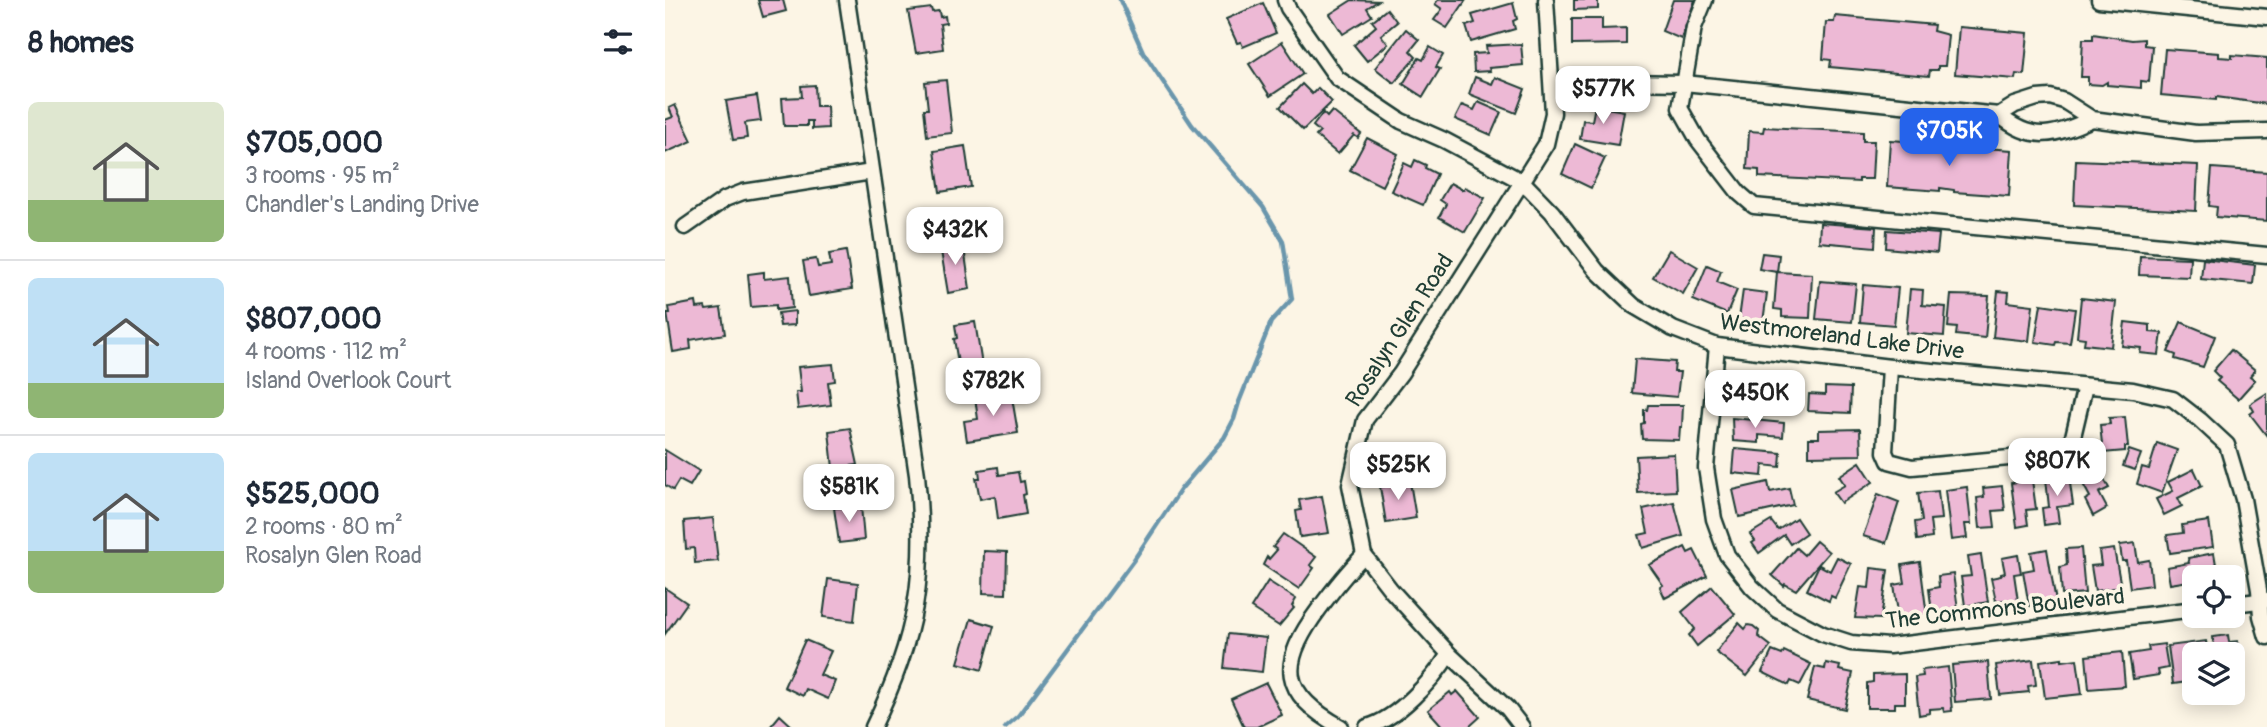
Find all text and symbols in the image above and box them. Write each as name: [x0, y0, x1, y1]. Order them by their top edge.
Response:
icon: filters: [599, 23, 637, 61]
text: 8 homes: [28, 24, 134, 61]
pin: $577K: [1554, 66, 1652, 126]
text: $577K: [1571, 74, 1635, 103]
pin: $705K: [1900, 108, 1998, 168]
text: $705K: [1916, 116, 1982, 145]
text: $705,000: [245, 124, 383, 161]
icon: home: [84, 130, 168, 214]
text: 3 rooms · 95 m²: [245, 161, 400, 190]
text: Chandler's Landing Drive: [245, 190, 479, 219]
pin: $432K: [906, 208, 1004, 267]
text: $432K: [922, 215, 988, 244]
street label: Rosalyn Glen Road: [1339, 248, 1460, 412]
text: $807,000: [245, 300, 382, 337]
icon: home: [84, 306, 168, 390]
street label: Westmoreland Lake Drive: [1718, 307, 1966, 366]
text: 4 rooms · 112 m²: [245, 337, 407, 366]
pin: $782K: [944, 358, 1042, 418]
text: Island Overlook Court: [245, 366, 451, 395]
text: $782K: [962, 366, 1024, 395]
pin: $450K: [1706, 370, 1804, 430]
text: $450K: [1721, 378, 1789, 407]
pin: $807K: [2008, 438, 2106, 498]
pin: $525K: [1349, 442, 1447, 502]
text: $807K: [2024, 446, 2090, 475]
text: $525K: [1366, 450, 1430, 479]
pin: $581K: [800, 464, 898, 524]
text: $581K: [819, 472, 879, 501]
text: $525,000: [245, 475, 380, 512]
icon: home: [84, 481, 168, 565]
text: 2 rooms · 80 m²: [245, 512, 403, 541]
text: Rosalyn Glen Road: [245, 541, 422, 570]
map controls: [2182, 565, 2245, 705]
button: locate: [2182, 565, 2245, 628]
street label: The Commons Boulevard: [1884, 582, 2126, 635]
button: layers: [2182, 642, 2245, 705]

